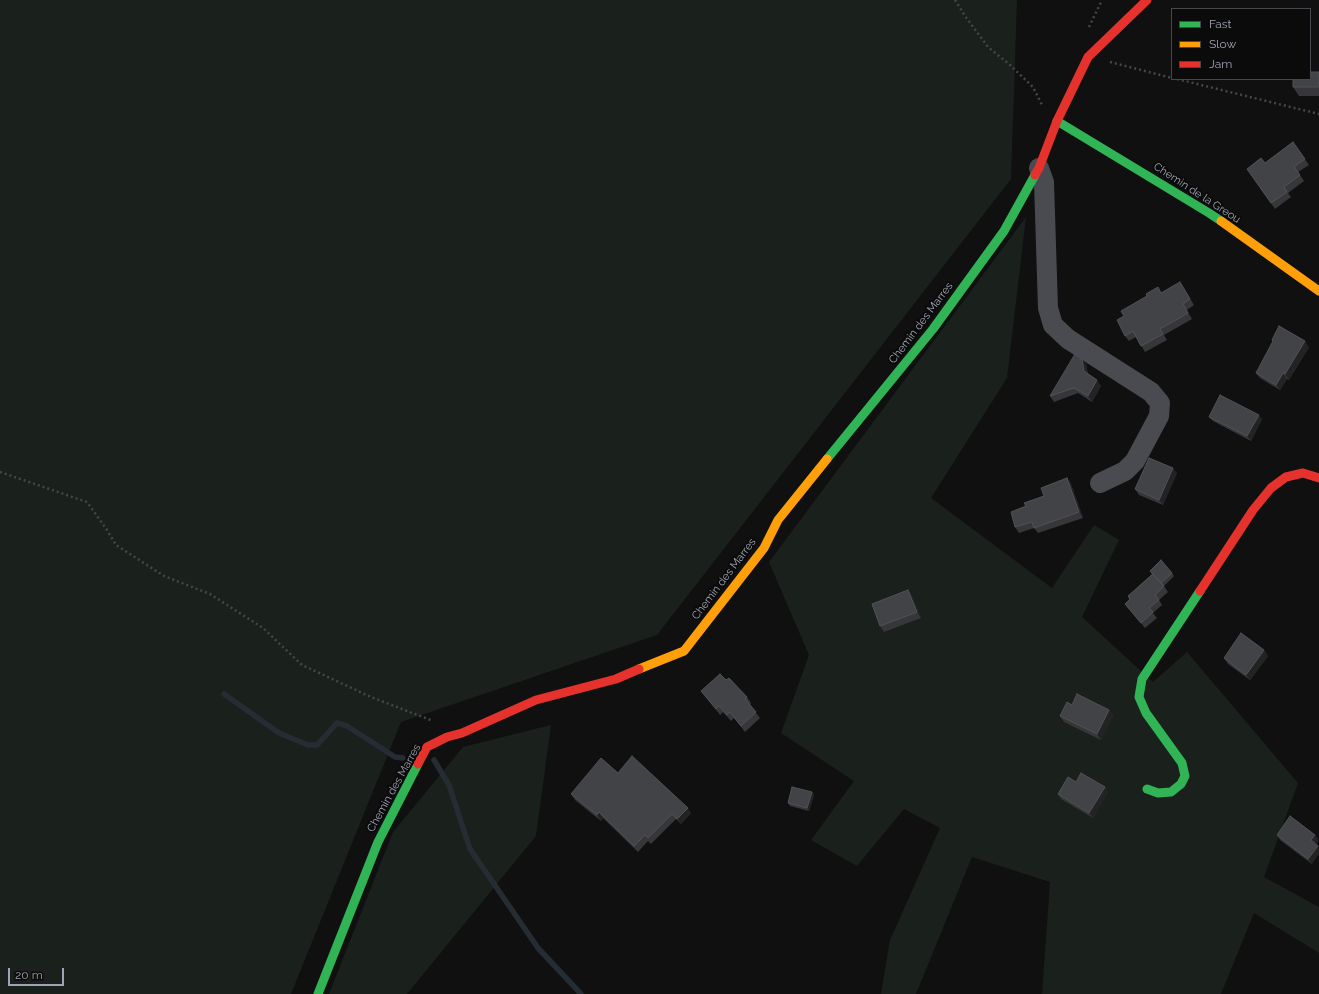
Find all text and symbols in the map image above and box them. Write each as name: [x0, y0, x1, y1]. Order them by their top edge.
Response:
legend: [1171, 8, 1311, 80]
text: Fast: [1209, 17, 1232, 31]
text: Slow: [1209, 37, 1236, 51]
text: Jam: [1209, 57, 1232, 71]
street label: Chemin de la Greou: [1151, 160, 1243, 226]
street label: Chemin des Marres: [886, 280, 956, 366]
street label: Chemin des Marres: [689, 536, 759, 622]
street label: Chemin des Marres: [364, 742, 424, 834]
scale bar: [10, 960, 66, 986]
text: 20 m: [15, 968, 43, 982]

